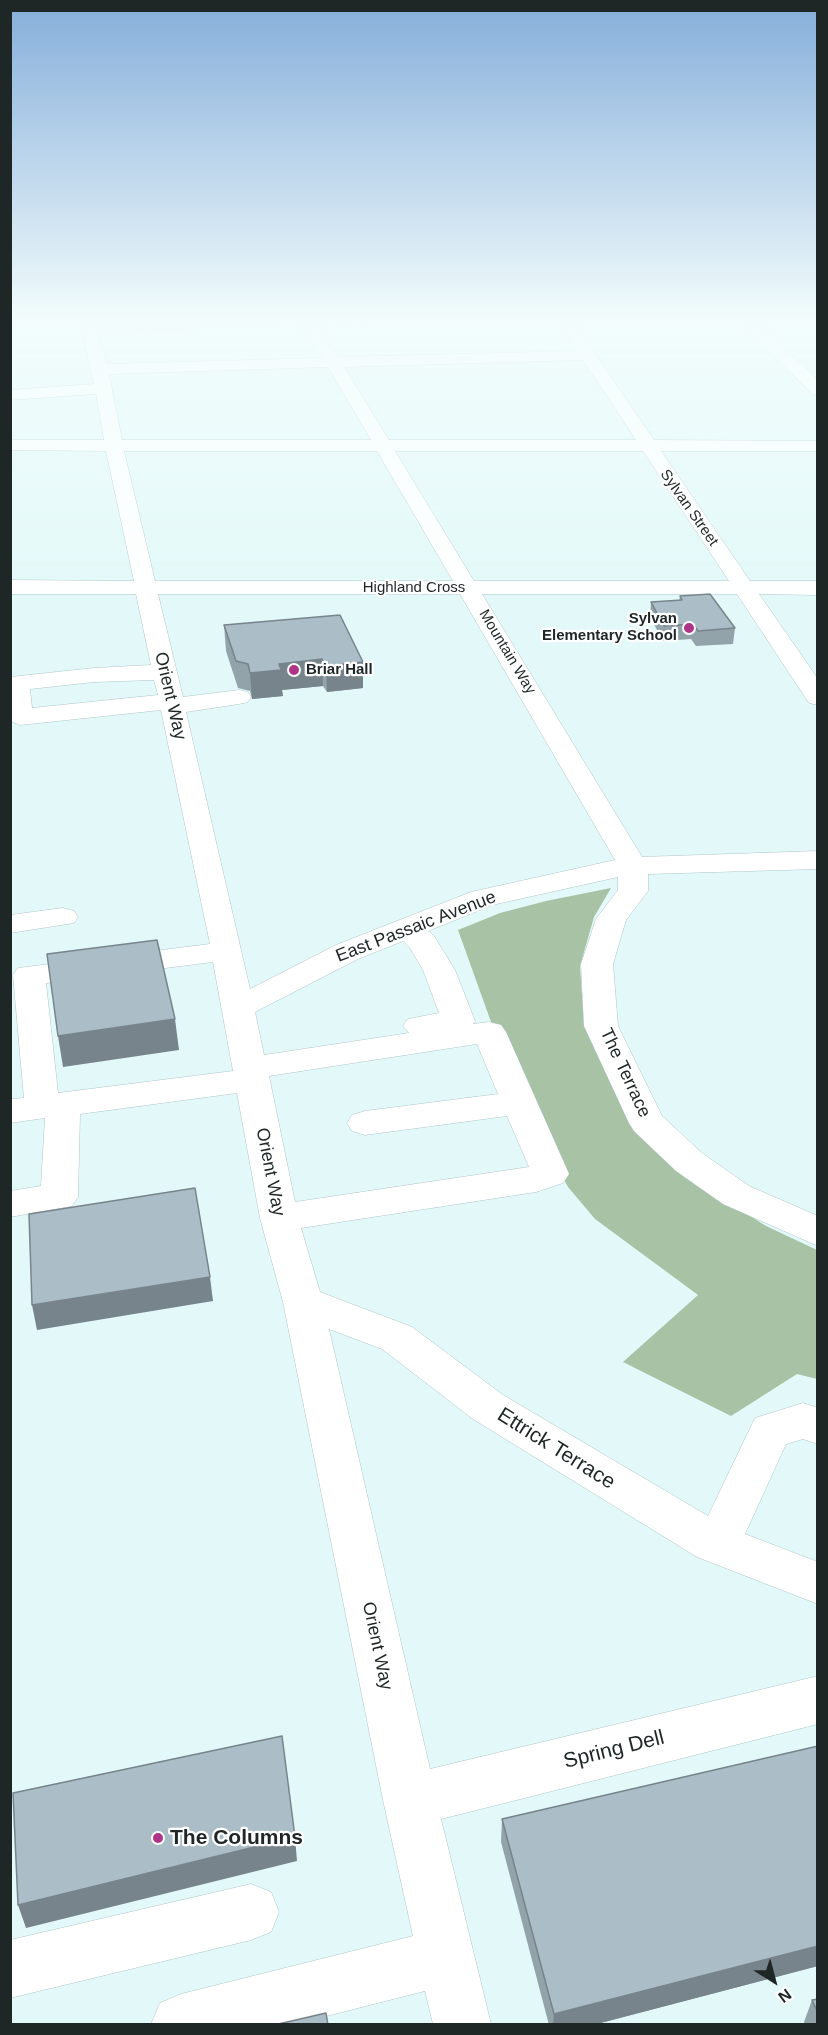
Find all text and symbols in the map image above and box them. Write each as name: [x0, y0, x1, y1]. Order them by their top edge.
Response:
street label: Sylvan Street: [656, 466, 722, 550]
street label: Highland Cross: [363, 579, 465, 597]
street label: Mountain Way: [475, 607, 539, 697]
place label: Sylvan Elementary School: [542, 610, 677, 645]
marker: Sylvan Elementary School: [682, 621, 696, 635]
street label: Orient Way: [149, 650, 191, 742]
place label: Briar Hall: [306, 661, 373, 679]
marker: Briar Hall: [287, 663, 301, 677]
street label: East Passaic Avenue: [333, 886, 499, 968]
street label: The Terrace: [595, 1025, 655, 1121]
street label: Orient Way: [251, 1126, 289, 1218]
street label: Ettrick Terrace: [492, 1403, 620, 1495]
street label: Orient Way: [357, 1600, 397, 1692]
street label: Spring Dell: [561, 1725, 667, 1775]
place label: The Columns: [170, 1825, 303, 1851]
marker: The Columns: [151, 1831, 165, 1845]
north arrow: [744, 1951, 804, 2011]
text: N: [775, 1986, 795, 2006]

